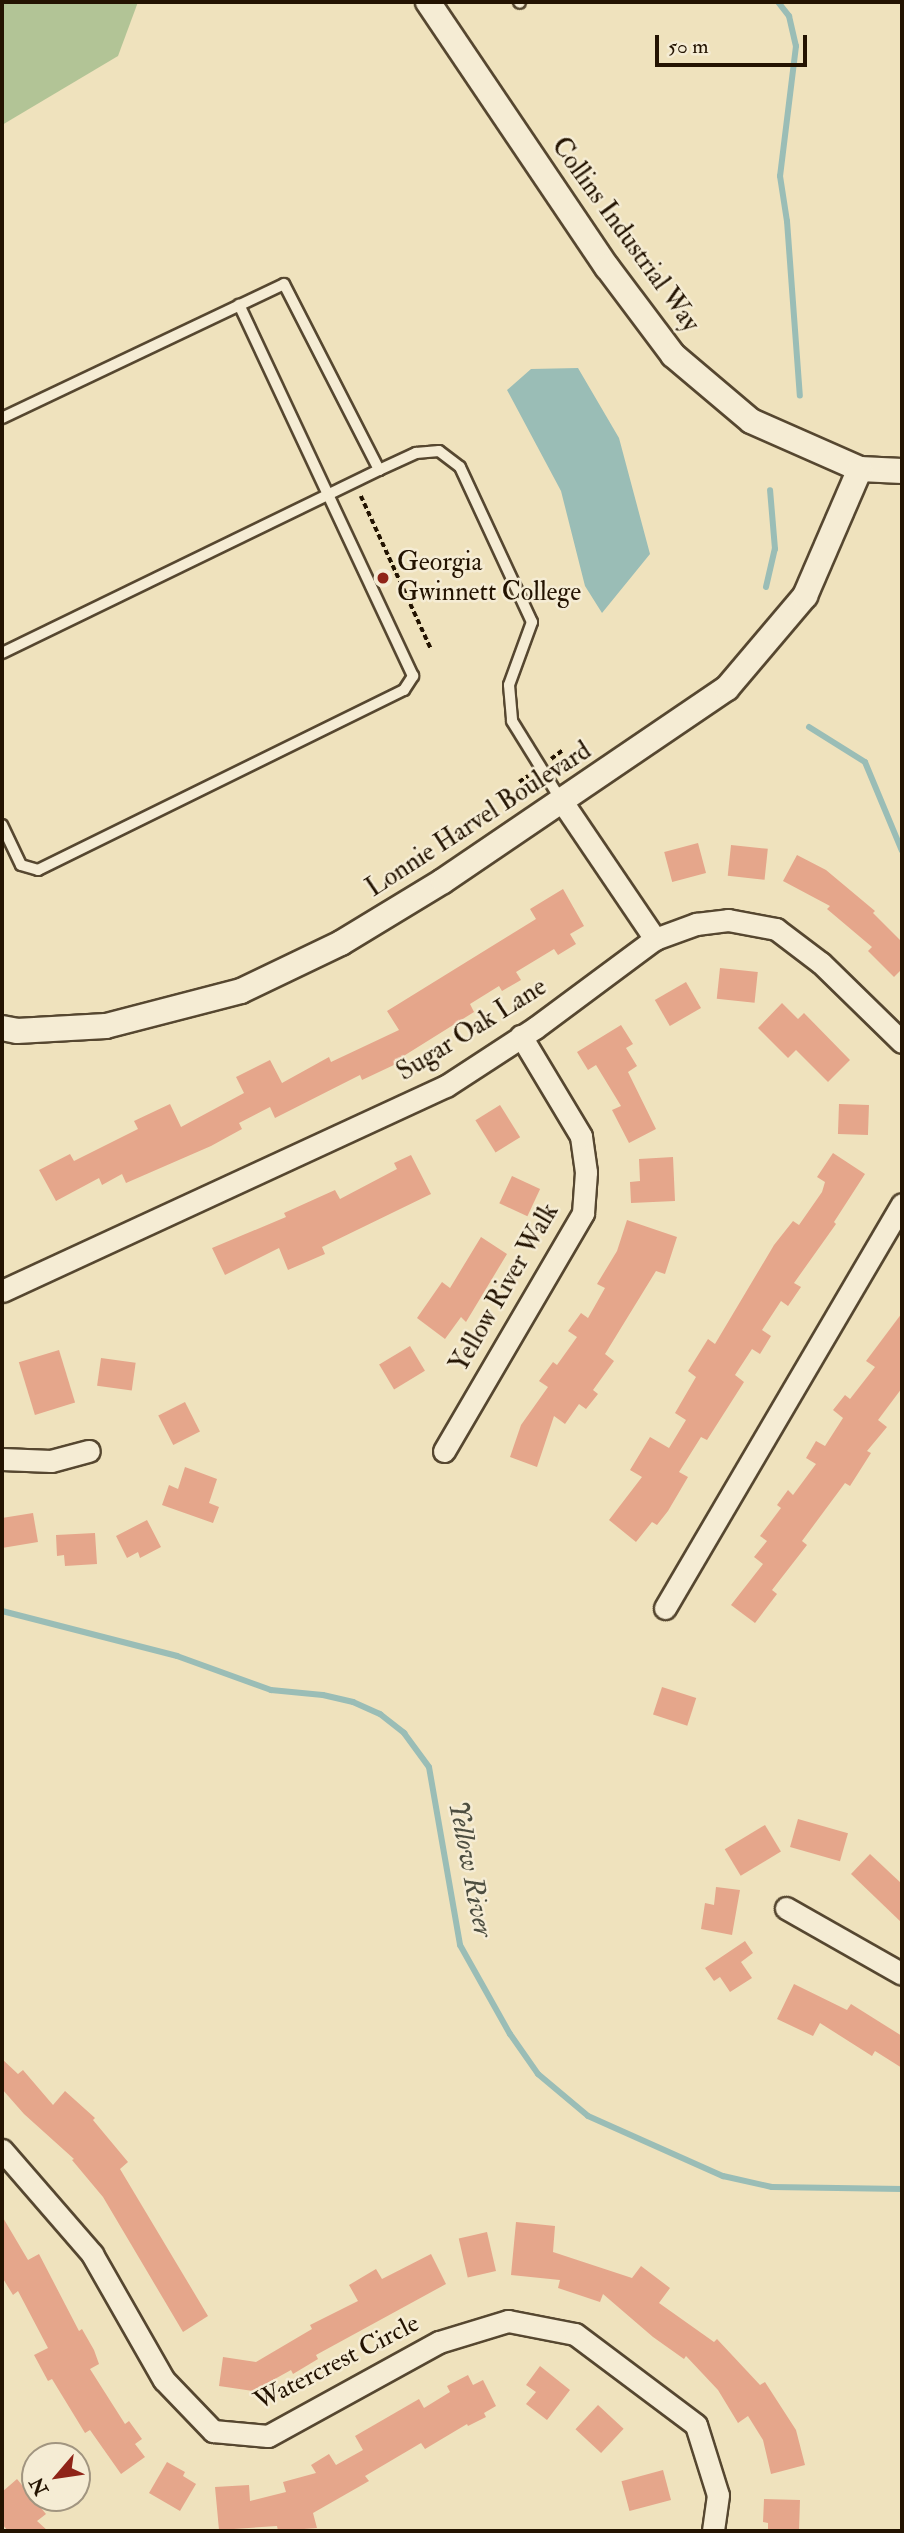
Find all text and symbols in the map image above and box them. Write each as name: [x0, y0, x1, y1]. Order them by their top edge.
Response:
scale bar: [659, 21, 811, 65]
text: 50 m: [668, 33, 709, 60]
street label: Collins Industrial Way: [544, 132, 706, 338]
place label: Georgia Gwinnett College: [397, 547, 581, 608]
marker: Georgia Gwinnett College: [375, 570, 391, 586]
street label: Lonnie Harvel Boulevard: [361, 736, 597, 904]
street label: Sugar Oak Lane: [392, 972, 552, 1088]
street label: Yellow River Walk: [444, 1198, 566, 1378]
water label: Yellow River: [440, 1798, 500, 1940]
street label: Watercrest Circle: [249, 2308, 425, 2418]
north arrow: [21, 2442, 91, 2512]
text: N: [25, 2473, 54, 2499]

